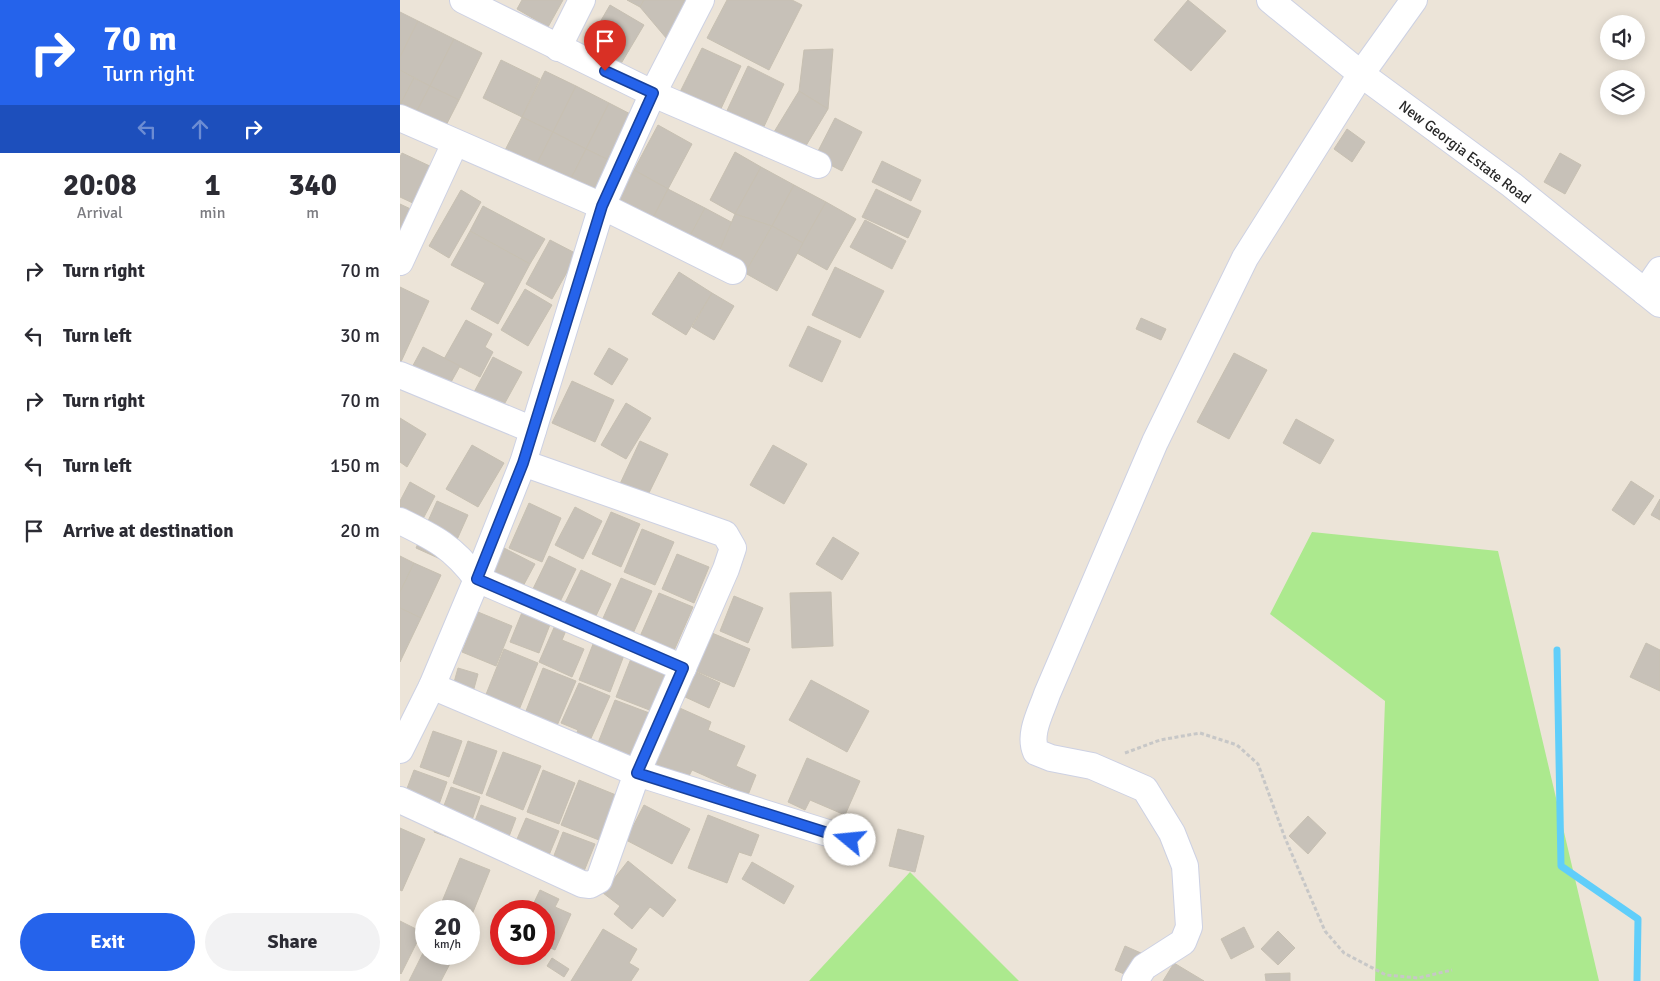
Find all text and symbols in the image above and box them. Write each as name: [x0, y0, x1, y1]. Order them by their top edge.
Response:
map controls: [1600, 15, 1645, 115]
button: sound: [1600, 15, 1645, 60]
text: 70 m: [103, 17, 177, 60]
icon: right: [20, 20, 85, 85]
pin: [584, 20, 626, 71]
icon: arrive: [591, 27, 619, 55]
text: Turn right: [103, 60, 195, 87]
button: layers: [1600, 70, 1645, 115]
street label: New Georgia Estate Road: [1395, 96, 1535, 208]
icon: left: [133, 115, 161, 143]
icon: ahead: [186, 115, 214, 143]
icon: right: [239, 115, 267, 143]
text: 20:08: [63, 167, 137, 204]
text: 1: [204, 167, 221, 204]
text: 340: [288, 167, 337, 204]
text: Arrival: [77, 203, 123, 223]
text: min: [200, 203, 225, 223]
text: m: [306, 203, 319, 223]
icon: right: [20, 257, 48, 285]
text: Turn right: [63, 259, 145, 283]
text: 70 m: [340, 259, 380, 283]
icon: left: [20, 322, 48, 350]
text: Turn left: [63, 324, 132, 348]
text: 30 m: [340, 324, 380, 348]
icon: right: [20, 387, 48, 415]
text: Turn right: [63, 389, 145, 413]
text: 70 m: [340, 389, 380, 413]
icon: left: [20, 452, 48, 480]
text: Turn left: [63, 454, 132, 478]
text: 150 m: [330, 454, 380, 478]
icon: arrive: [20, 517, 48, 545]
text: Arrive at destination: [63, 519, 234, 543]
text: 20 m: [340, 519, 380, 543]
position arrow: [823, 813, 875, 865]
speed limit sign: 30: [490, 900, 555, 965]
text: 20: [434, 911, 461, 942]
button: Exit: [20, 913, 195, 971]
button: Share: [205, 913, 380, 971]
text: km/h: [434, 937, 461, 952]

